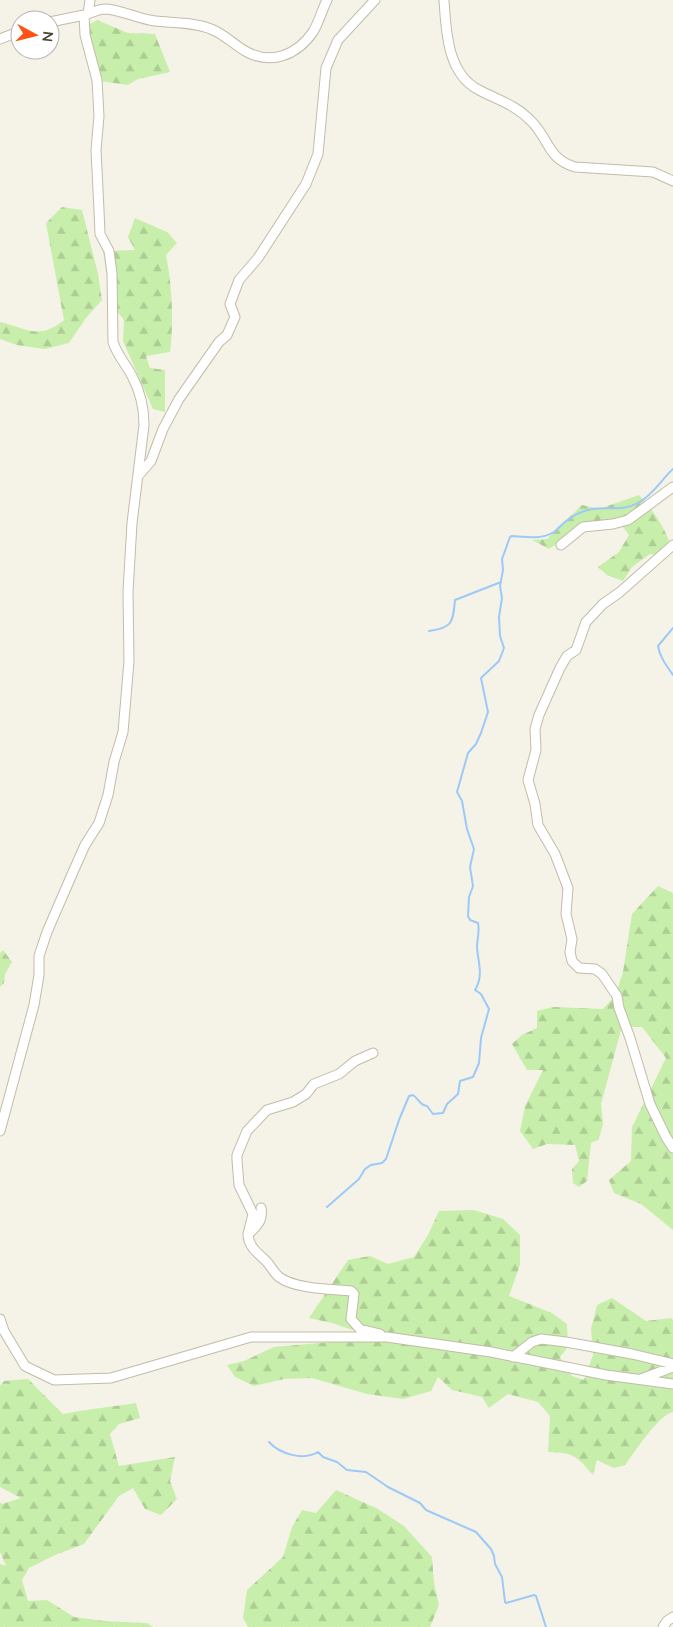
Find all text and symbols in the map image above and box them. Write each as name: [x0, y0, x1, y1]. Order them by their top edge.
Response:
north arrow: [10, 10, 60, 60]
text: N: [38, 30, 57, 43]

